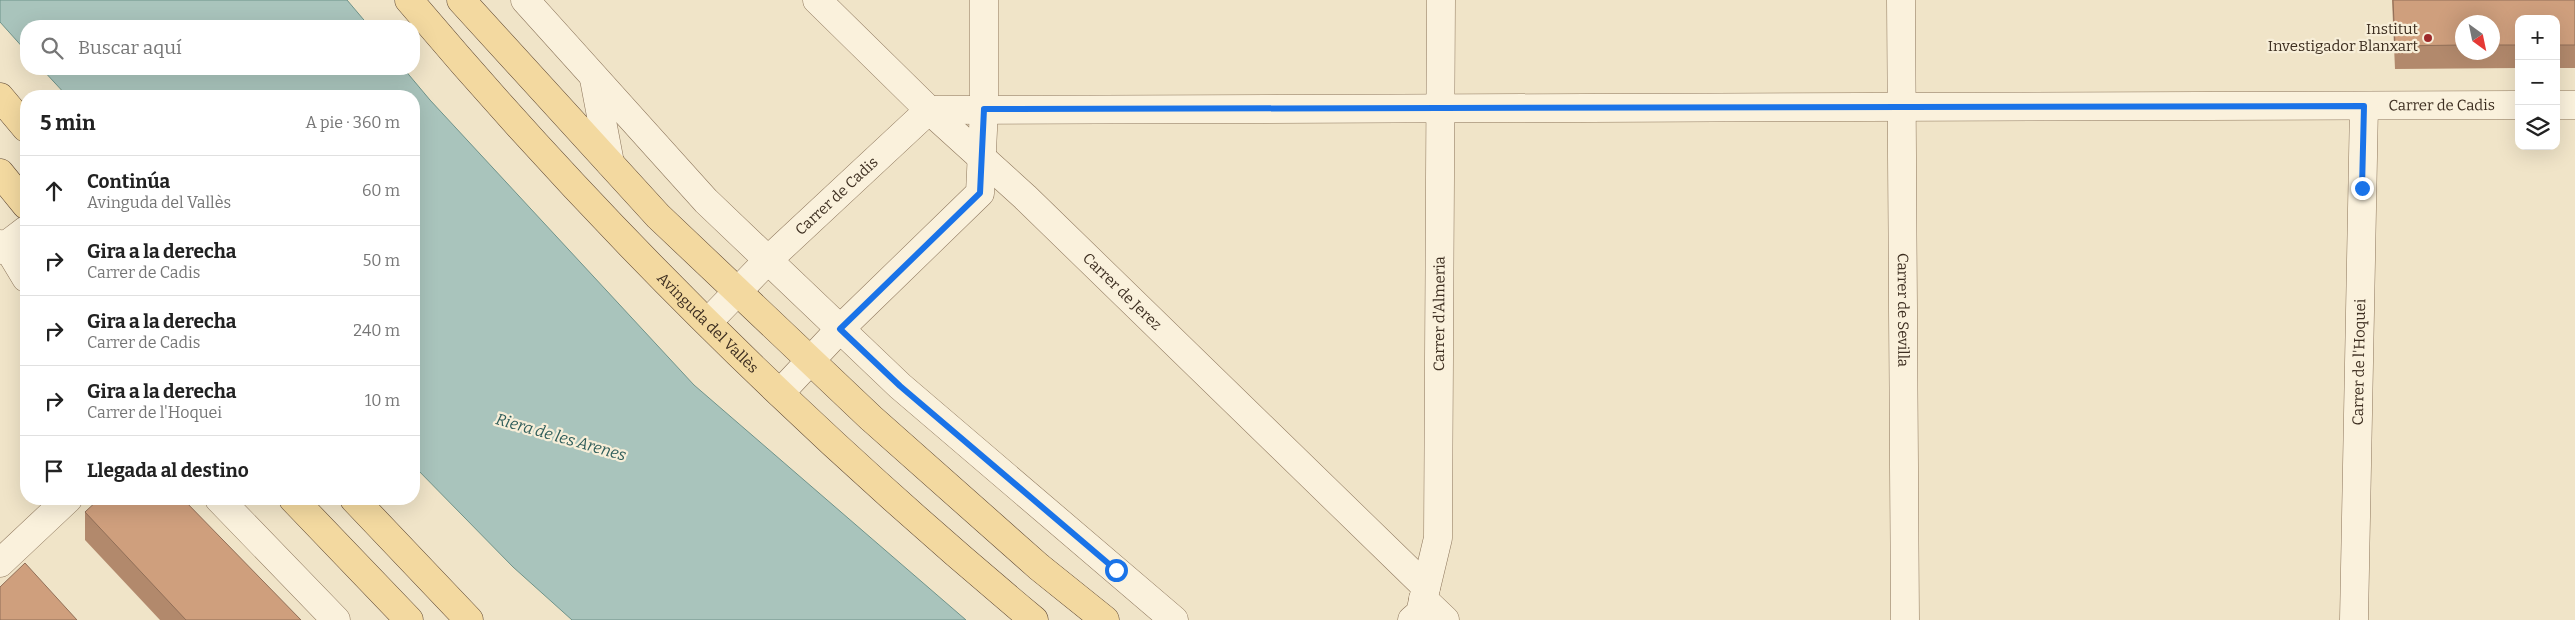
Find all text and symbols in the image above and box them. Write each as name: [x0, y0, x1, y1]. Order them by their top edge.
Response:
north arrow: [2455, 15, 2500, 60]
map controls: [2515, 15, 2560, 150]
button: +: [2515, 15, 2560, 60]
search box: [20, 20, 420, 75]
place label: Institut Investigador Blanxart: [2268, 20, 2419, 55]
marker: Institut Investigador Blanxart: [2422, 32, 2434, 44]
icon: search: [38, 34, 66, 62]
text: Buscar aquí: [78, 36, 182, 59]
button: −: [2515, 60, 2560, 105]
street label: Carrer de Cadis: [2388, 96, 2495, 114]
button: layers: [2515, 105, 2560, 150]
text: 5 min: [40, 110, 96, 136]
text: A pie · 360 m: [305, 113, 400, 132]
street label: Carrer de Cadis: [791, 153, 882, 239]
text: Continúa: [87, 170, 170, 193]
icon: ahead: [40, 177, 68, 205]
route end: [2351, 177, 2374, 200]
text: 60 m: [362, 181, 400, 200]
text: Avinguda del Vallès: [87, 193, 231, 212]
text: Gira a la derecha: [87, 240, 236, 263]
icon: right: [40, 247, 68, 275]
street label: Carrer de Jerez: [1079, 249, 1165, 334]
text: 50 m: [363, 251, 400, 270]
street label: Carrer de Sevilla: [1894, 253, 1912, 367]
street label: Carrer d'Almeria: [1430, 256, 1449, 371]
text: Carrer de Cadis: [87, 263, 200, 282]
street label: Avinguda del Vallès: [653, 269, 762, 377]
street label: Carrer de l'Hoquei: [2349, 298, 2369, 426]
text: Gira a la derecha: [87, 310, 236, 333]
icon: right: [40, 317, 68, 345]
text: 240 m: [353, 321, 400, 340]
text: Carrer de Cadis: [87, 333, 200, 352]
text: Gira a la derecha: [87, 380, 236, 403]
icon: right: [40, 387, 68, 415]
text: 10 m: [365, 391, 400, 410]
text: Carrer de l'Hoquei: [87, 403, 222, 422]
water label: Riera de les Arenes: [494, 409, 629, 465]
icon: arrive: [40, 457, 68, 485]
text: Llegada al destino: [87, 459, 249, 482]
route start: [1105, 559, 1128, 582]

